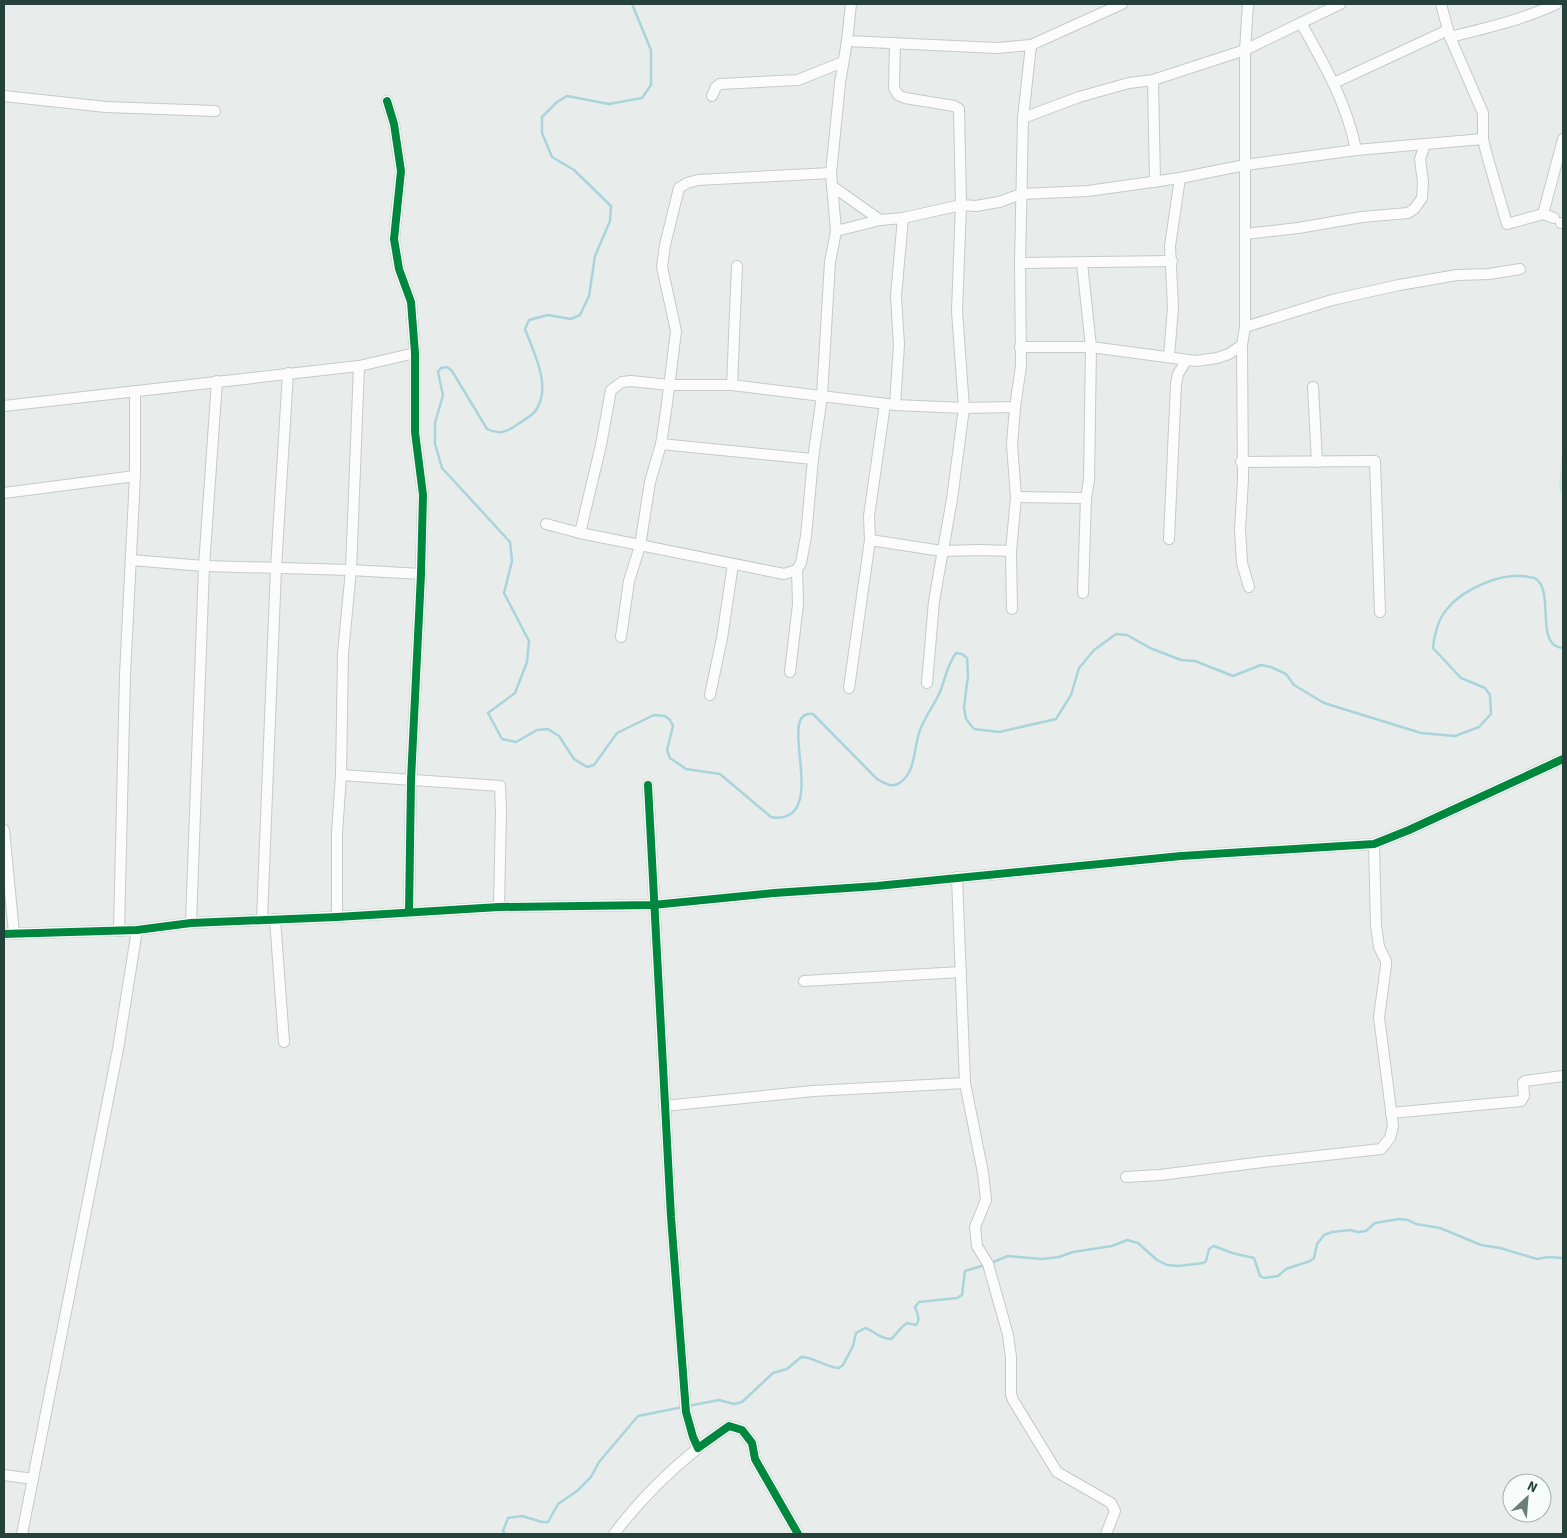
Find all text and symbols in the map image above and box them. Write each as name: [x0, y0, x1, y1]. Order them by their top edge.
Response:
north arrow: [1502, 1473, 1552, 1523]
text: N: [1524, 1476, 1541, 1498]

